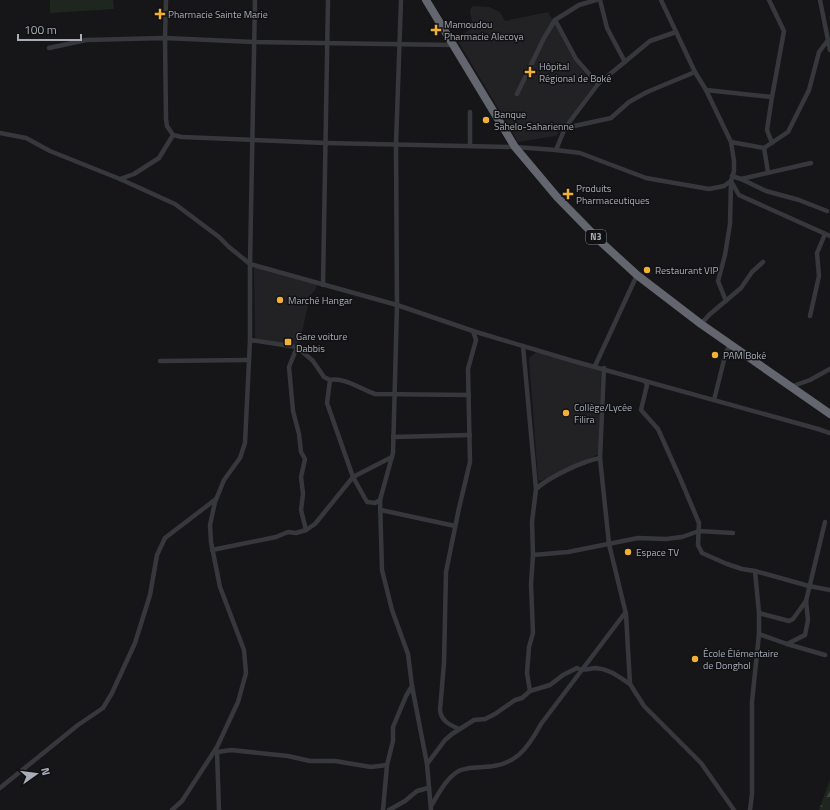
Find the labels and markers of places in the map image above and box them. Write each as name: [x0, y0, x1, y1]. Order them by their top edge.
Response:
place label: Pharmacie Sainte Marie: [168, 7, 268, 22]
marker: Pharmacie Sainte Marie: [155, 9, 165, 19]
place label: Mamoudou Pharmacie Alecoya: [444, 17, 524, 44]
marker: Mamoudou Pharmacie Alecoya: [431, 25, 441, 35]
place label: Hôpital Régional de Boké: [539, 59, 611, 86]
marker: Hôpital Régional de Boké: [524, 66, 536, 78]
place label: Banque Sahelo-Saharienne: [494, 107, 574, 134]
marker: Banque Sahelo-Saharienne: [481, 115, 491, 125]
place label: Produits Pharmaceutiques: [576, 181, 650, 208]
marker: Produits Pharmaceutiques: [563, 189, 573, 199]
place label: Restaurant VIP: [655, 263, 718, 278]
marker: Restaurant VIP: [642, 265, 652, 275]
place label: Marché Hangar: [288, 293, 353, 308]
marker: Marché Hangar: [275, 295, 285, 305]
place label: Gare voiture Dabbis: [296, 329, 347, 356]
marker: Gare voiture Dabbis: [283, 337, 293, 347]
place label: PAM Boké: [723, 348, 766, 363]
marker: PAM Boké: [710, 350, 720, 360]
place label: Collège/Lycée Filira: [574, 400, 632, 427]
marker: Collège/Lycée Filira: [561, 408, 571, 418]
place label: Espace TV: [636, 545, 679, 560]
marker: Espace TV: [623, 547, 633, 557]
place label: École Élémentaire de Donghol: [703, 646, 778, 673]
marker: École Élémentaire de Donghol: [690, 654, 700, 664]

